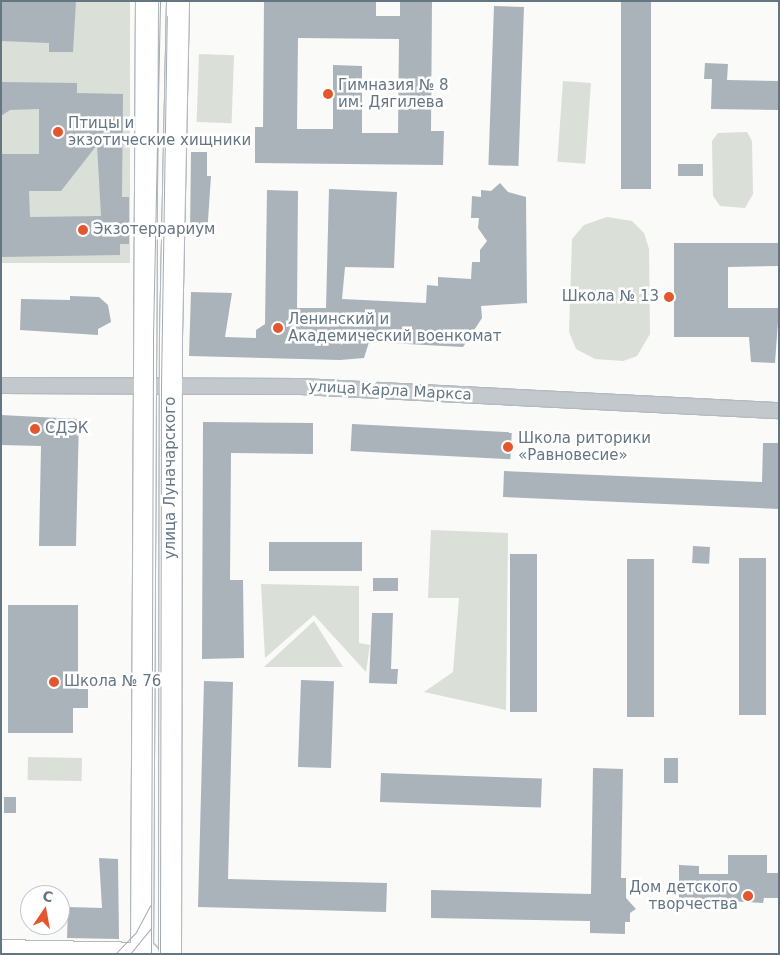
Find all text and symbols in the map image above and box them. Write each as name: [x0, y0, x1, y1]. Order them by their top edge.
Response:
place label: Гимназия № 8 им. Дягилева: [338, 76, 449, 111]
marker: Гимназия № 8 им. Дягилева: [322, 88, 334, 100]
place label: Птицы и экзотические хищники: [68, 114, 251, 149]
marker: Птицы и экзотические хищники: [52, 126, 64, 138]
place label: Экзотеррариум: [93, 221, 215, 239]
marker: Экзотеррариум: [77, 224, 89, 236]
place label: Школа № 13: [562, 288, 659, 306]
marker: Школа № 13: [663, 291, 675, 303]
place label: Ленинский и Академический военкомат: [288, 310, 501, 345]
marker: Ленинский и Академический военкомат: [272, 322, 284, 334]
street label: улица Карла Маркса: [308, 378, 472, 404]
street label: улица Луначарского: [162, 397, 180, 559]
place label: СДЭК: [45, 420, 88, 438]
marker: СДЭК: [29, 423, 41, 435]
place label: Школа риторики «Равновесие»: [518, 429, 651, 464]
marker: Школа риторики «Равновесие»: [502, 441, 514, 453]
place label: Школа № 76: [64, 673, 161, 691]
marker: Школа № 76: [48, 676, 60, 688]
place label: Дом детского творчества: [629, 878, 738, 913]
north arrow: [20, 885, 70, 935]
text: С: [41, 887, 55, 905]
marker: Дом детского творчества: [742, 890, 754, 902]

